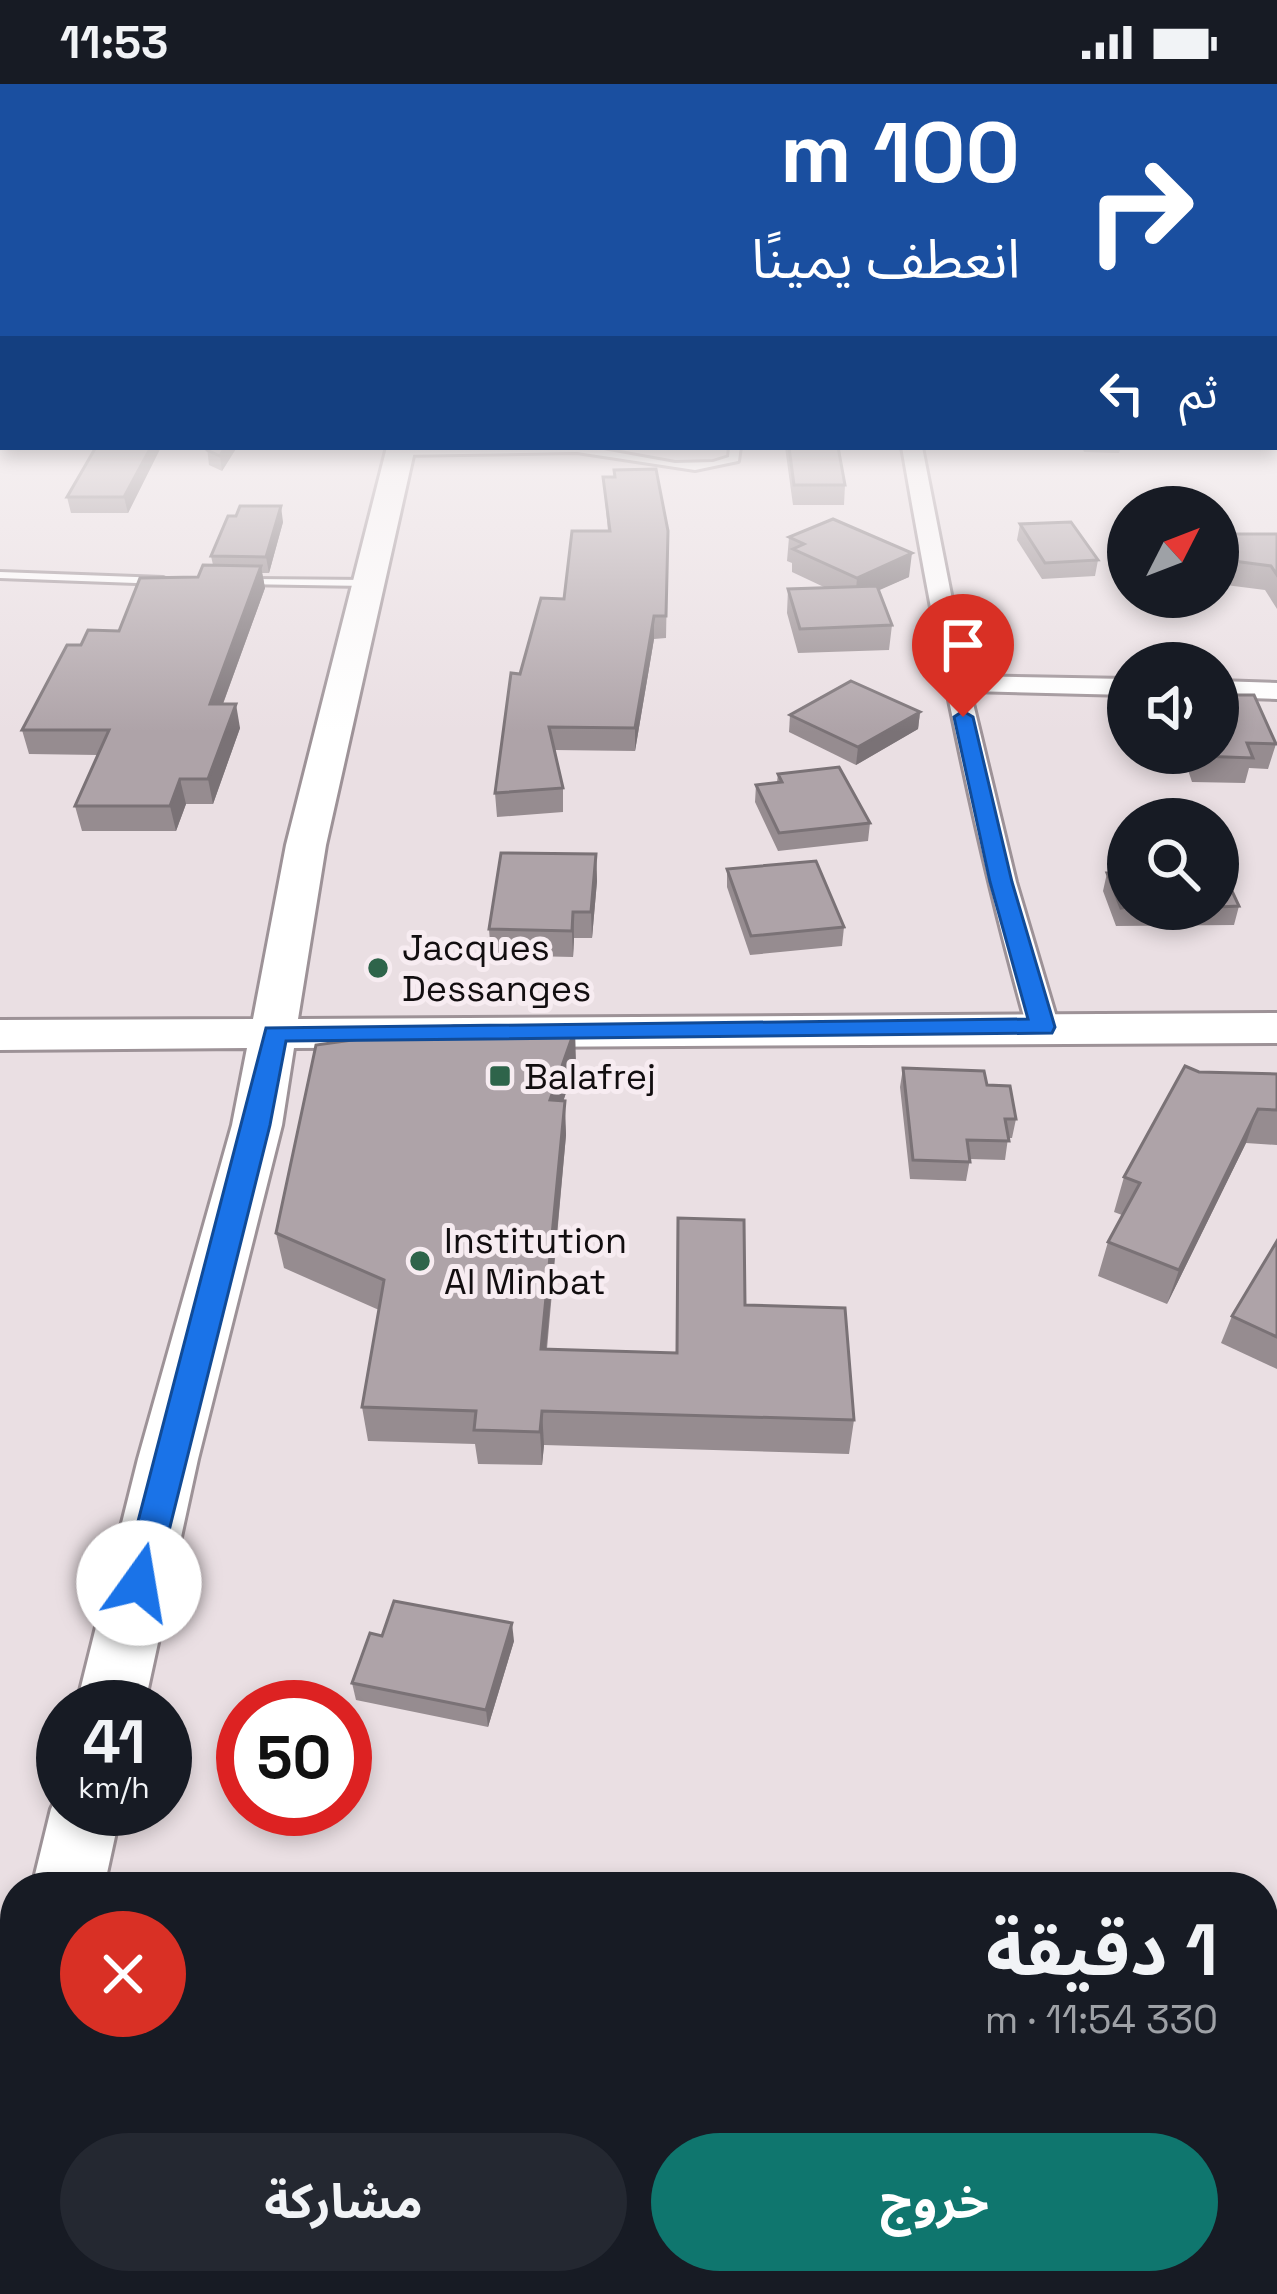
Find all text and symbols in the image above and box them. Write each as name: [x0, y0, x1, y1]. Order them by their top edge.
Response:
text: 11:53: [60, 14, 168, 71]
text: 100 m: [780, 99, 1020, 207]
icon: right: [1062, 132, 1218, 288]
text: انعطف يمينًا: [751, 225, 1020, 294]
icon: left: [1089, 360, 1155, 426]
text: ثم: [1179, 364, 1218, 421]
north arrow: [1107, 486, 1239, 618]
map controls: [1107, 486, 1239, 930]
pin: [912, 594, 1014, 717]
icon: arrive: [930, 612, 996, 678]
button: sound: [1107, 642, 1239, 774]
button: search: [1107, 798, 1239, 930]
place label: Jacques Dessanges: [402, 925, 591, 1012]
marker: Jacques Dessanges: [365, 955, 391, 981]
place label: Balafrej: [524, 1054, 656, 1100]
marker: Balafrej: [487, 1063, 513, 1089]
place label: Institution Al Minbat: [444, 1218, 627, 1305]
marker: Institution Al Minbat: [407, 1248, 433, 1274]
position arrow: [76, 1520, 202, 1646]
speed limit sign: 50: [216, 1680, 372, 1836]
text: 41: [83, 1704, 146, 1781]
text: km/h: [78, 1768, 150, 1807]
text: 1 دقيقة: [986, 1904, 1218, 1996]
button: close: [60, 1911, 186, 2037]
text: 330 m · 11:54: [985, 1995, 1218, 2044]
button: مشاركة: [60, 2133, 627, 2271]
button: خروج: [651, 2133, 1218, 2271]

